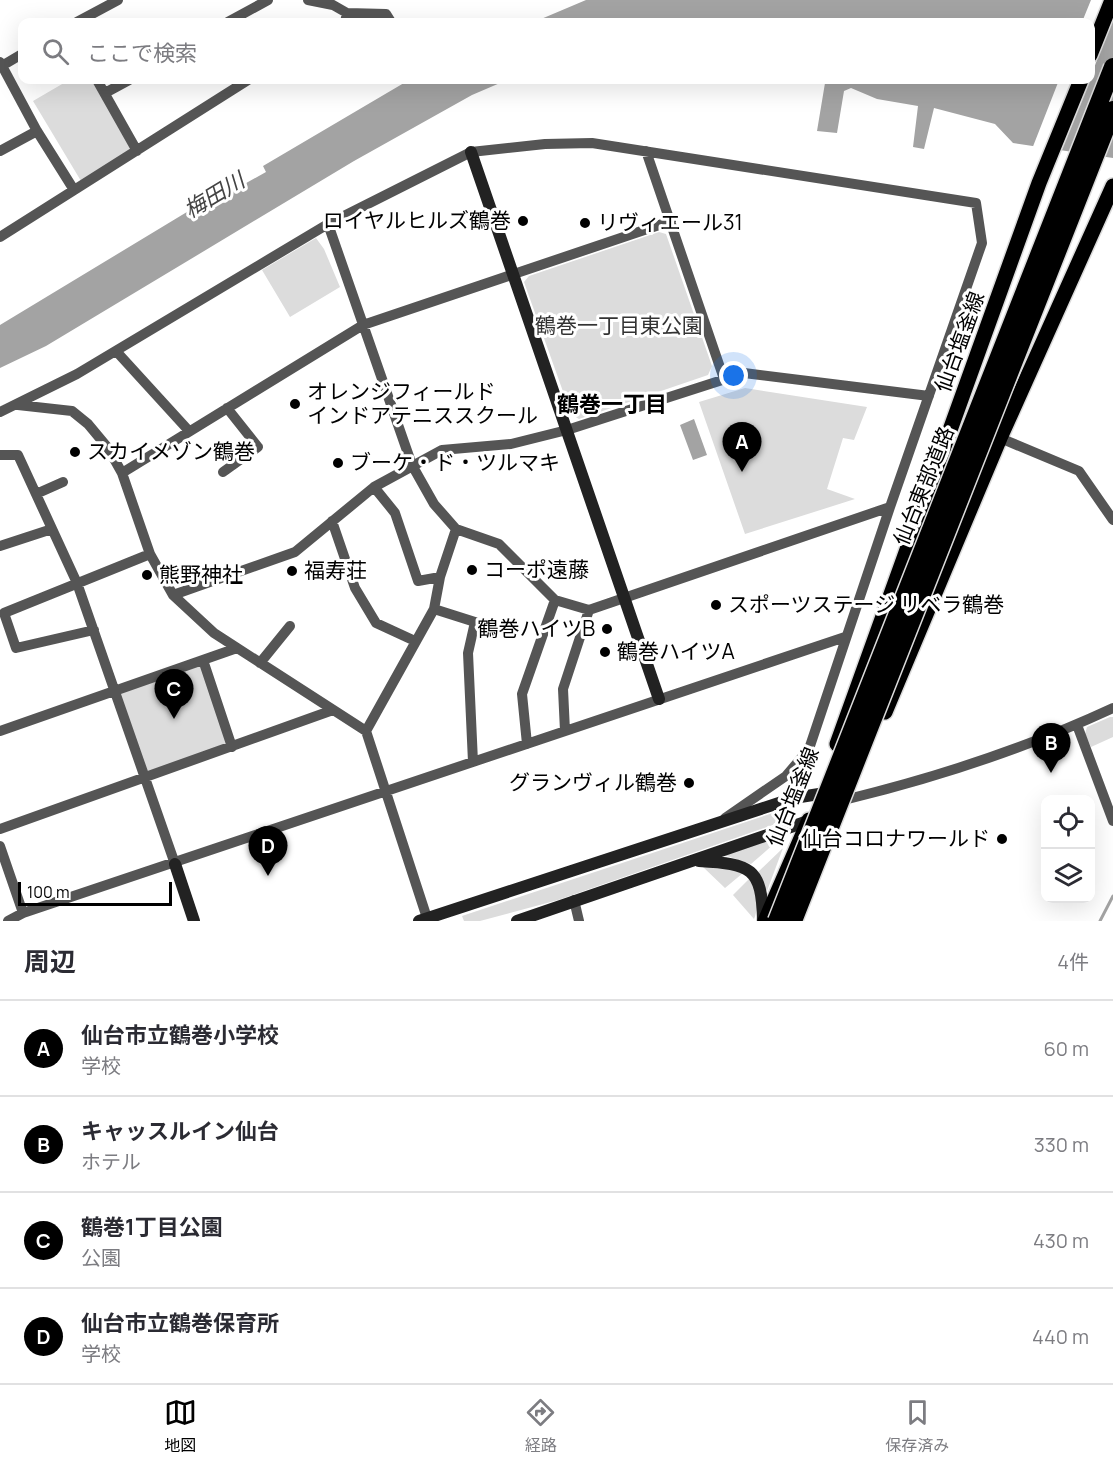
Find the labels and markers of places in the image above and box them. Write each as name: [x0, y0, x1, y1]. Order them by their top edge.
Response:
place label: ロイヤルヒルズ鶴巻: [323, 206, 511, 234]
place label: リヴィエール31: [597, 208, 743, 236]
marker: ロイヤルヒルズ鶴巻: [516, 214, 530, 228]
marker: リヴィエール31: [578, 216, 592, 230]
place label: オレンジフィールド インドアテニススクール: [307, 377, 538, 429]
marker: オレンジフィールド インドアテニススクール: [288, 397, 302, 411]
pin: A: [722, 422, 762, 472]
place label: スカイメゾン鶴巻: [87, 437, 255, 465]
marker: スカイメゾン鶴巻: [68, 445, 82, 459]
place label: ブーケ・ド・ツルマキ: [350, 448, 560, 476]
marker: ブーケ・ド・ツルマキ: [331, 456, 345, 470]
place label: コーポ遠藤: [484, 555, 589, 583]
place label: 福寿荘: [304, 556, 367, 584]
place label: 熊野神社: [159, 560, 243, 588]
marker: コーポ遠藤: [465, 563, 479, 577]
marker: 福寿荘: [285, 564, 299, 578]
marker: 熊野神社: [140, 568, 154, 582]
place label: スポーツステージ リベラ鶴巻: [728, 590, 1004, 618]
marker: スポーツステージ リベラ鶴巻: [709, 598, 723, 612]
place label: 鶴巻ハイツB: [478, 614, 595, 642]
marker: 鶴巻ハイツB: [600, 622, 614, 636]
place label: 鶴巻ハイツA: [617, 637, 735, 665]
marker: 鶴巻ハイツA: [598, 645, 612, 659]
pin: C: [154, 670, 194, 719]
pin: B: [1032, 724, 1070, 773]
place label: グランヴィル鶴巻: [509, 768, 677, 796]
marker: グランヴィル鶴巻: [682, 776, 696, 790]
place label: 仙台コロナワールド: [801, 824, 990, 852]
pin: D: [248, 826, 288, 876]
marker: 仙台コロナワールド: [995, 832, 1009, 846]

